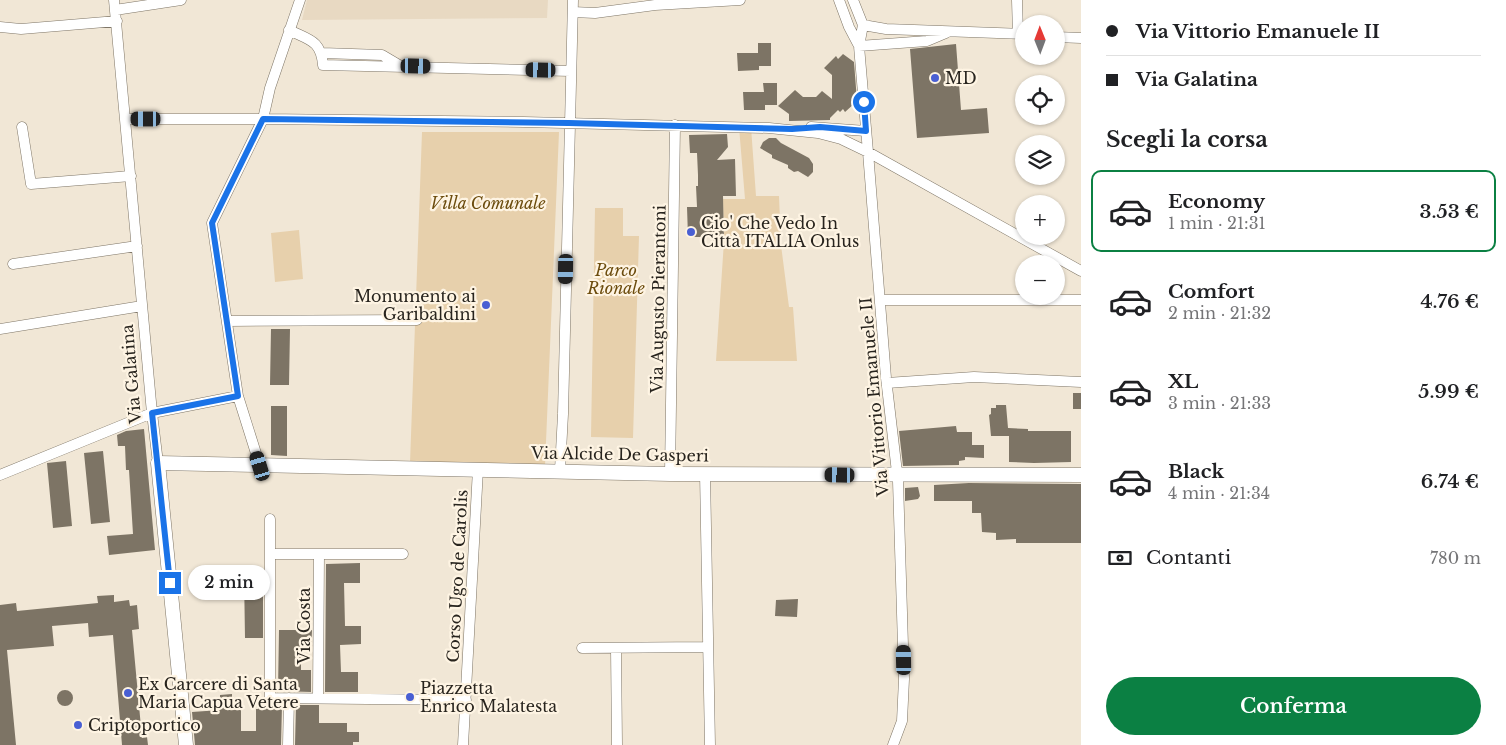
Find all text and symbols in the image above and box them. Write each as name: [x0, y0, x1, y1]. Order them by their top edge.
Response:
north arrow: [1015, 15, 1065, 65]
map controls: [1015, 15, 1065, 305]
text: Via Vittorio Emanuele II: [1136, 20, 1380, 43]
car: [400, 58, 431, 74]
car: [525, 62, 556, 78]
place label: MD: [945, 68, 977, 88]
text: Via Galatina: [1136, 68, 1258, 91]
marker: MD: [929, 72, 941, 84]
button: locate: [1015, 75, 1065, 125]
route start: [853, 91, 875, 113]
car: [131, 112, 161, 127]
text: Scegli la corsa: [1106, 126, 1268, 153]
button: layers: [1015, 135, 1065, 185]
icon: car: [1108, 189, 1153, 234]
text: Economy: [1168, 190, 1265, 213]
park label: Villa Comunale: [430, 193, 546, 213]
button: +: [1015, 195, 1065, 245]
text: 3.53 €: [1420, 200, 1479, 223]
street label: Via Augusto Pierantoni: [646, 204, 670, 394]
place label: Cio' Che Vedo In Città ITALIA Onlus: [701, 213, 859, 251]
text: 1 min · 21:31: [1168, 213, 1266, 233]
marker: Cio' Che Vedo In Città ITALIA Onlus: [685, 226, 697, 238]
car: [558, 254, 573, 284]
button: −: [1015, 255, 1065, 305]
park label: Parco Rionale: [586, 260, 645, 298]
icon: car: [1108, 279, 1153, 324]
text: Comfort: [1168, 280, 1255, 303]
place label: Monumento ai Garibaldini: [354, 286, 477, 324]
text: 4.76 €: [1420, 290, 1479, 313]
street label: Via Vittorio Emanuele II: [855, 297, 893, 498]
marker: Monumento ai Garibaldini: [480, 299, 492, 311]
text: 2 min · 21:32: [1168, 303, 1271, 323]
street label: Via Galatina: [117, 324, 145, 425]
icon: car: [1108, 369, 1153, 414]
text: XL: [1168, 370, 1198, 393]
text: 5.99 €: [1418, 380, 1479, 403]
text: 3 min · 21:33: [1168, 393, 1271, 413]
street label: Via Alcide De Gasperi: [530, 442, 710, 466]
car: [248, 449, 271, 483]
icon: car: [1108, 459, 1153, 504]
text: Black: [1168, 460, 1224, 483]
car: [824, 467, 855, 483]
text: 6.74 €: [1421, 470, 1479, 493]
text: 4 min · 21:34: [1168, 483, 1270, 503]
street label: Corso Ugo de Carolis: [442, 489, 472, 663]
icon: cash: [1106, 544, 1134, 572]
text: Contanti: [1146, 546, 1231, 569]
text: 780 m: [1430, 548, 1481, 568]
callout: 2 min: [188, 566, 270, 600]
route end: [159, 572, 181, 594]
text: 2 min: [204, 572, 254, 592]
street label: Via Costa: [294, 588, 314, 665]
car: [896, 645, 911, 675]
place label: Ex Carcere di Santa Maria Capua Vetere: [138, 674, 299, 712]
button: Conferma: [1106, 677, 1481, 735]
place label: Piazzetta Enrico Malatesta: [420, 678, 557, 716]
marker: Ex Carcere di Santa Maria Capua Vetere: [122, 687, 134, 699]
marker: Piazzetta Enrico Malatesta: [404, 691, 416, 703]
place label: Criptoportico: [88, 715, 201, 735]
marker: Criptoportico: [72, 719, 84, 731]

